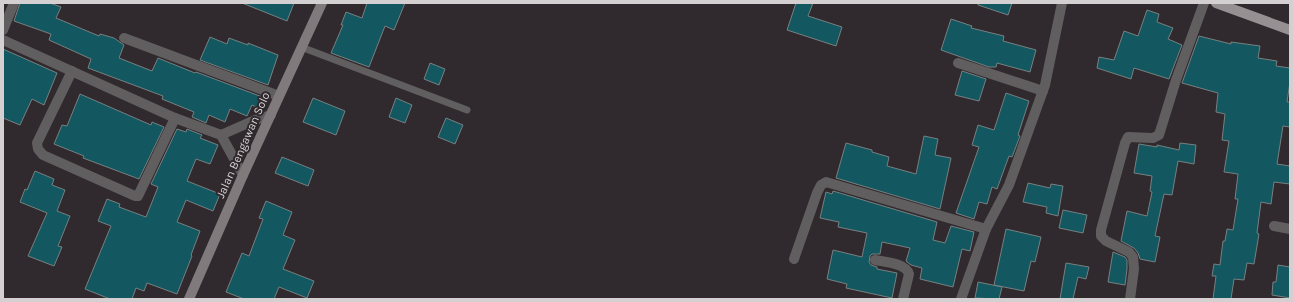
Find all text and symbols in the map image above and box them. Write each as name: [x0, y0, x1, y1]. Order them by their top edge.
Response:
street label: Jalan Bengawan Solo: [213, 90, 273, 200]

